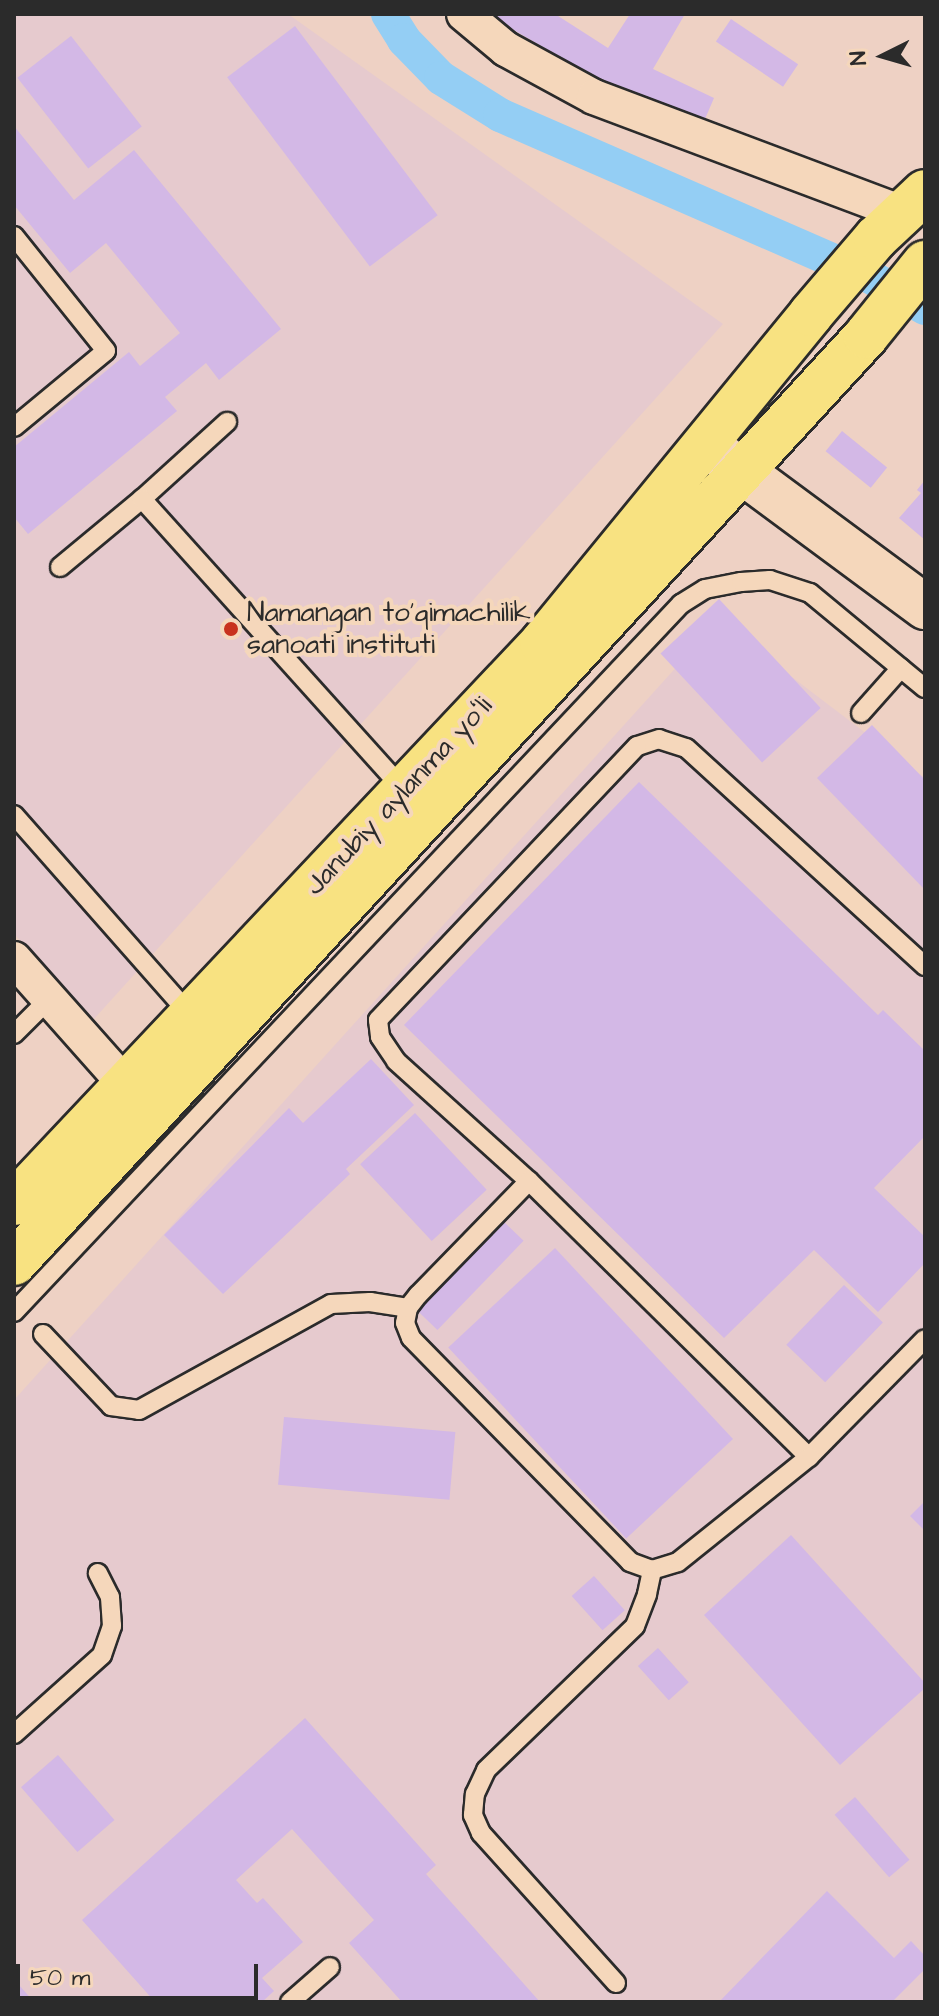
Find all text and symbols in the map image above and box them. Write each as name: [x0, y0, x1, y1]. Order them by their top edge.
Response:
north arrow: [843, 16, 923, 96]
text: N: [843, 50, 875, 66]
place label: Namangan to‘qimachilik sanoati instituti: [247, 596, 531, 662]
marker: Namangan to‘qimachilik sanoati instituti: [222, 620, 240, 638]
street label: Janubiy aylanma yoʻli: [298, 690, 500, 902]
scale bar: [20, 1948, 262, 1998]
text: 50 m: [30, 1961, 90, 1995]

